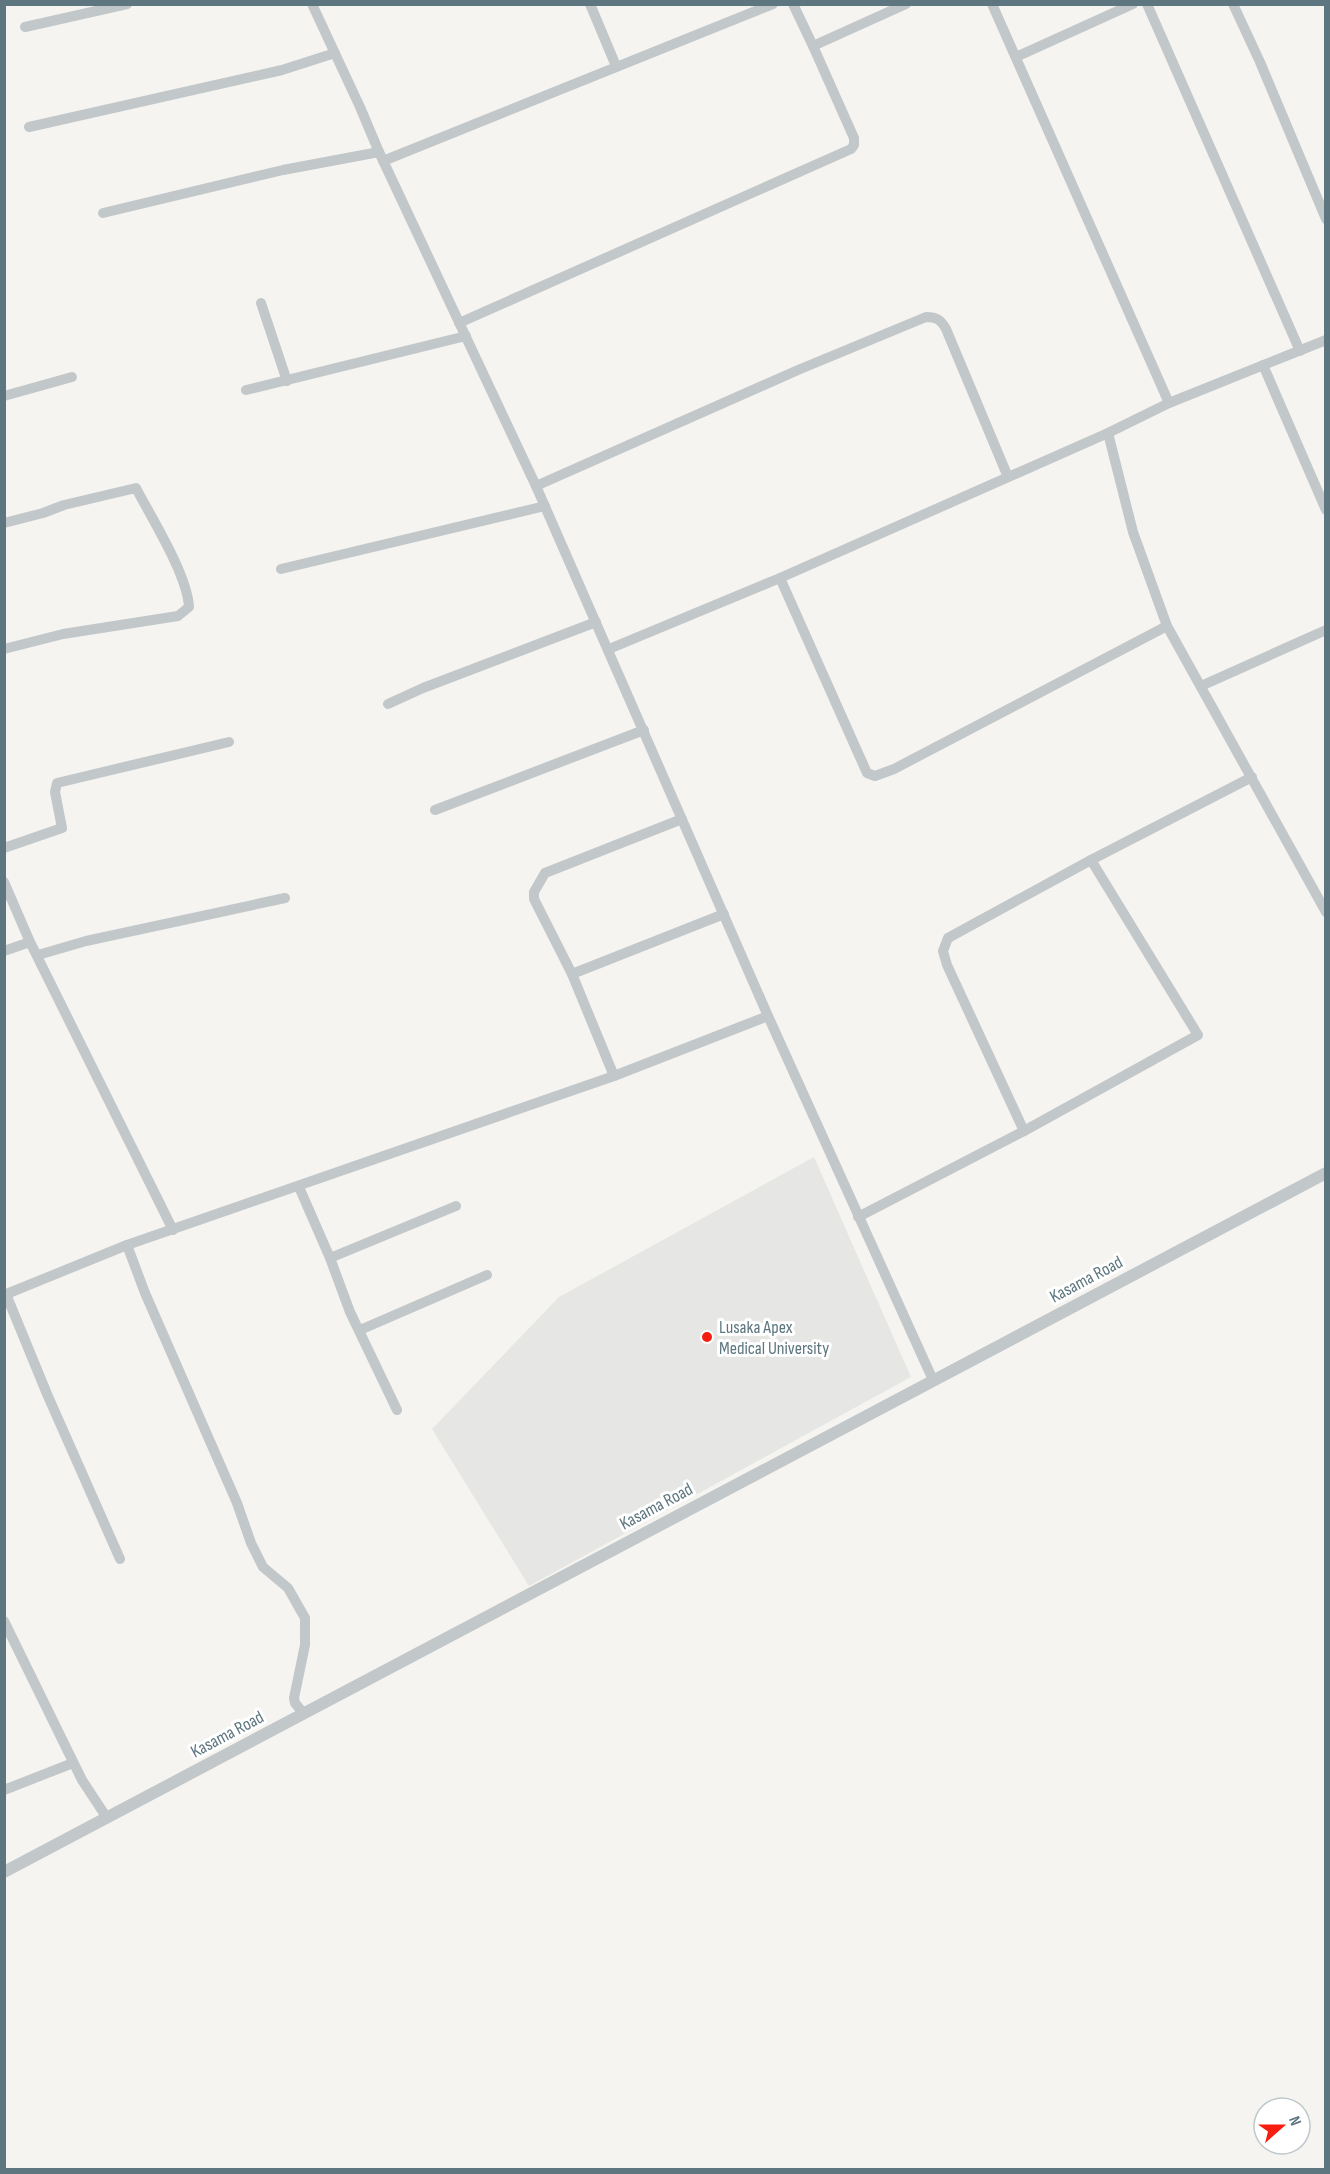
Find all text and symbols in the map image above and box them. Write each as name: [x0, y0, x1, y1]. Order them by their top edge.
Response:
street label: Kasama Road: [1046, 1251, 1126, 1307]
place label: Lusaka Apex Medical University: [719, 1317, 829, 1359]
marker: Lusaka Apex Medical University: [700, 1330, 714, 1344]
street label: Kasama Road: [616, 1478, 696, 1534]
street label: Kasama Road: [187, 1706, 267, 1762]
north arrow: [1252, 2096, 1312, 2156]
text: N: [1284, 2114, 1305, 2129]

